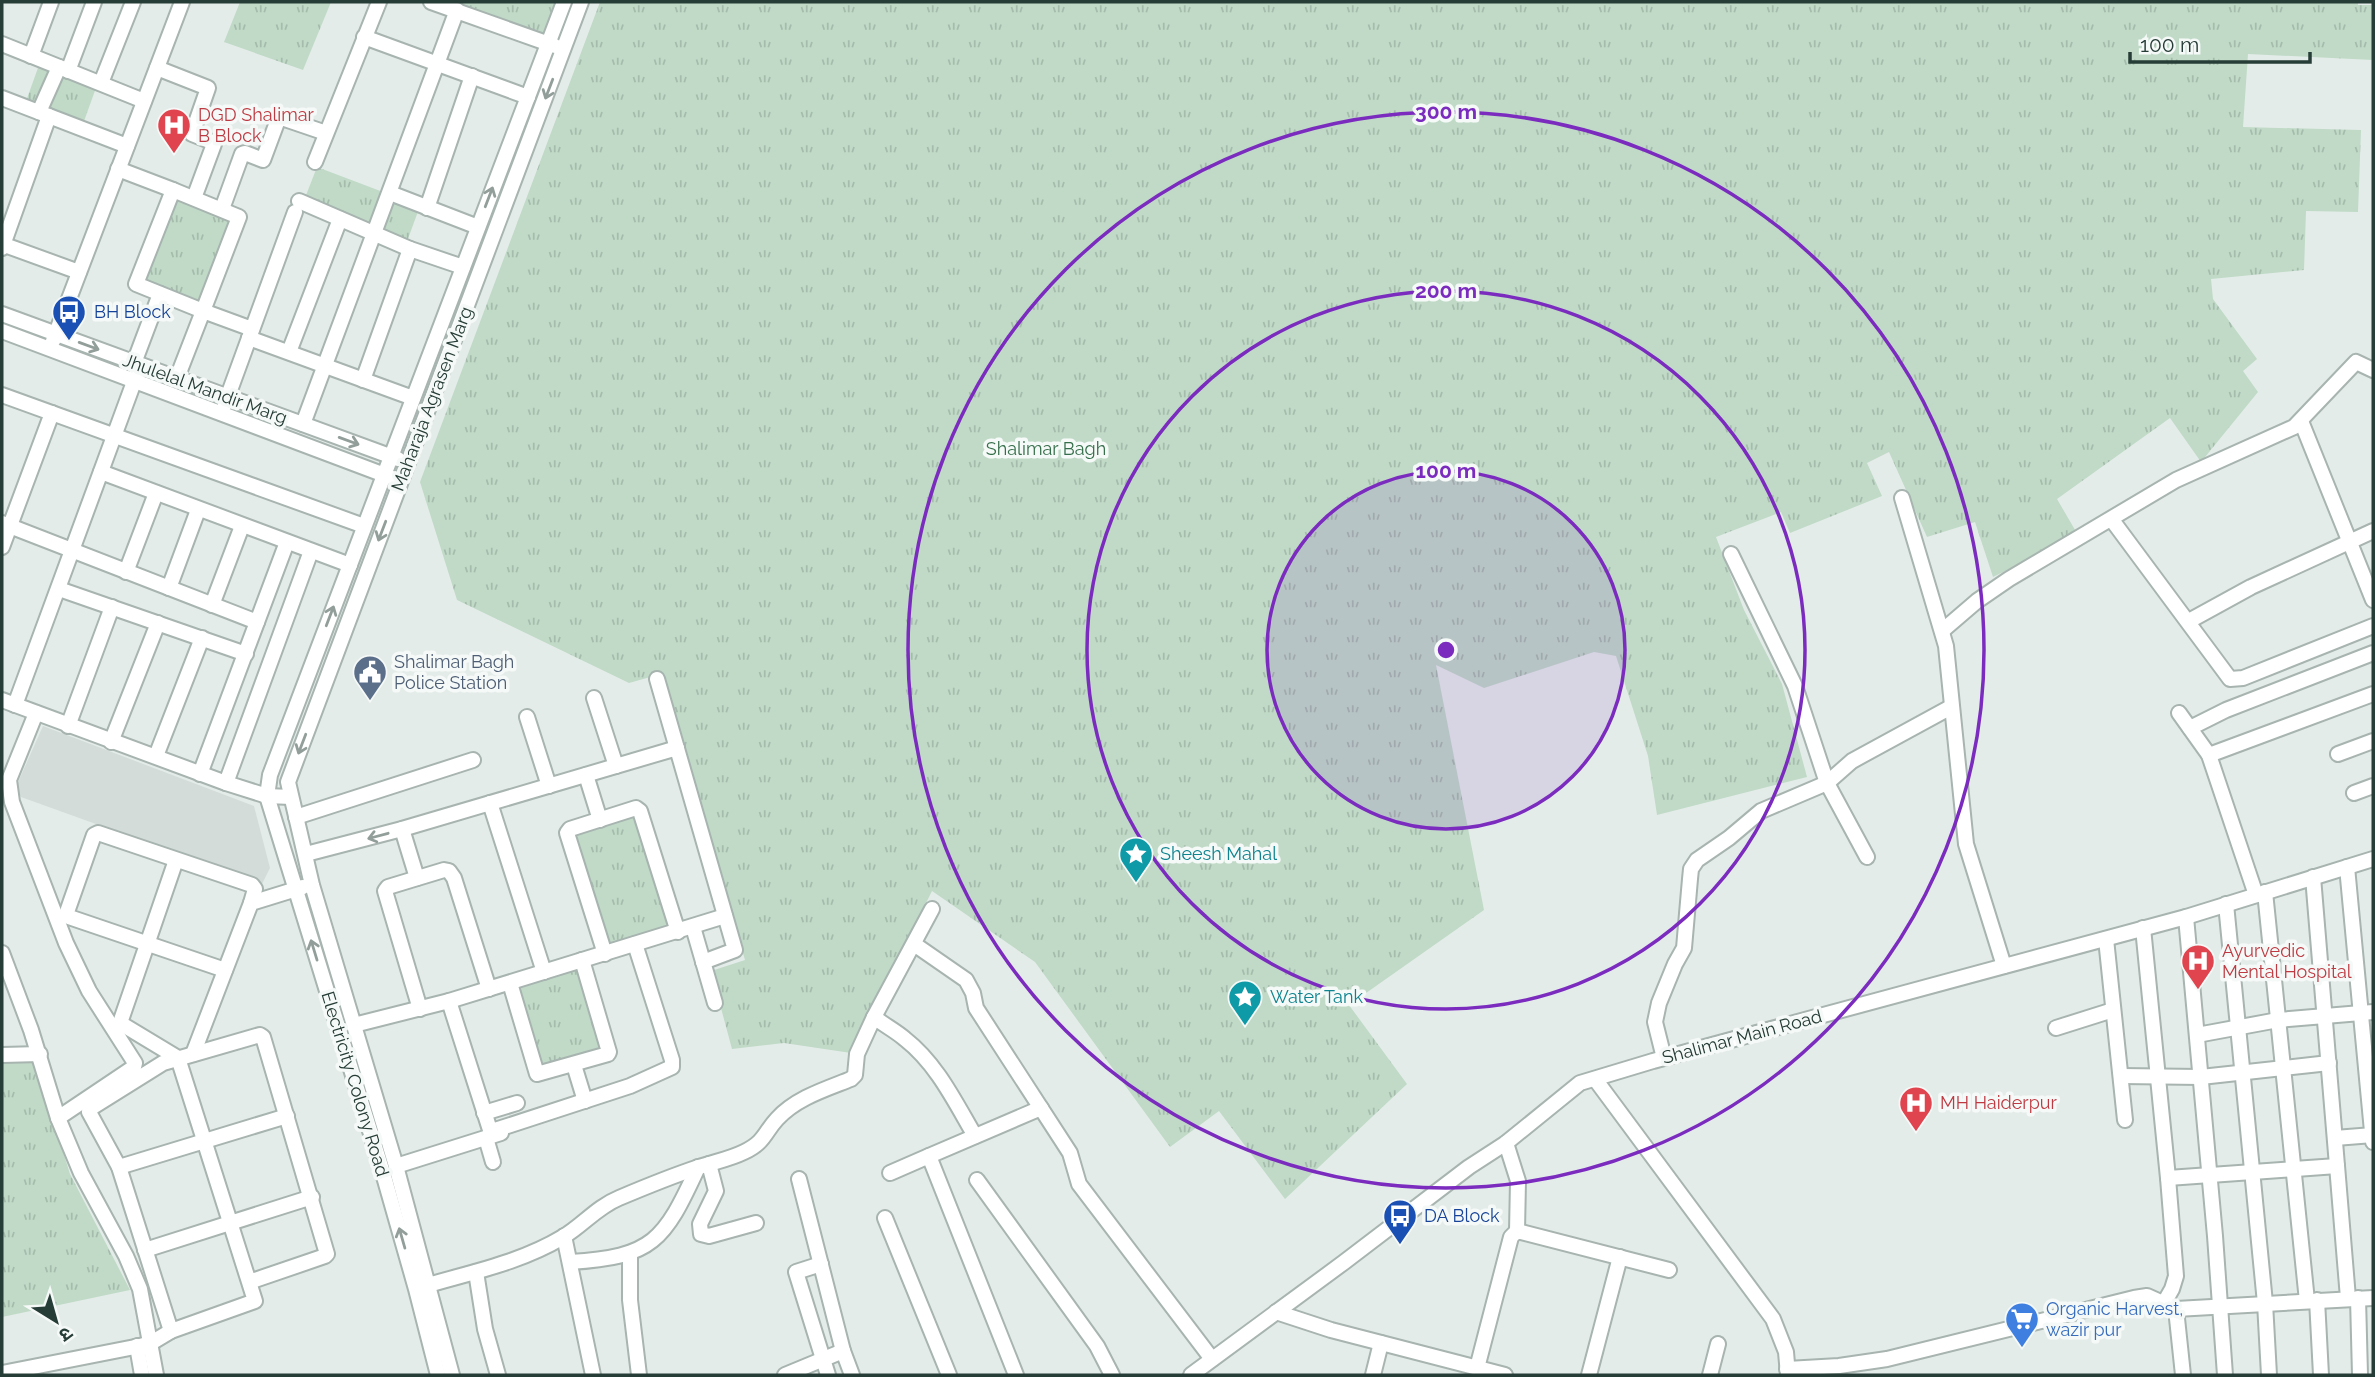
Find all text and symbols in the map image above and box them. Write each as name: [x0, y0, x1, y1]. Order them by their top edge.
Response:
scale bar: [2130, 21, 2310, 65]
text: 100 m: [2140, 32, 2199, 57]
one-way arrow: [541, 77, 554, 99]
text: 300 m: [1415, 99, 1477, 124]
place label: DGD Shalimar B Block: [198, 104, 315, 146]
hospital icon: DGD Shalimar B Block: [155, 106, 193, 155]
one-way arrow: [484, 187, 497, 209]
text: 200 m: [1415, 278, 1477, 303]
bus stop icon: BH Block: [50, 293, 88, 342]
place label: BH Block: [94, 301, 171, 322]
street label: Maharaja Agrasen Marg: [387, 304, 476, 494]
one-way arrow: [77, 341, 99, 354]
street label: Jhulelal Mandir Marg: [120, 349, 290, 428]
one-way arrow: [337, 435, 359, 448]
park label: Shalimar Bagh: [986, 438, 1106, 459]
text: 100 m: [1416, 458, 1476, 483]
one-way arrow: [375, 519, 388, 541]
one-way arrow: [325, 606, 337, 628]
centre of rings: [1434, 638, 1458, 662]
place label: Shalimar Bagh Police Station: [394, 651, 514, 693]
public building icon: Shalimar Bagh Police Station: [351, 653, 389, 702]
one-way arrow: [295, 732, 308, 754]
one-way arrow: [367, 830, 389, 843]
place icon: Sheesh Mahal: [1117, 835, 1155, 884]
place label: Sheesh Mahal: [1160, 843, 1277, 864]
one-way arrow: [307, 940, 319, 962]
place label: Ayurvedic Mental Hospital: [2222, 940, 2352, 982]
hospital icon: Ayurvedic Mental Hospital: [2179, 942, 2217, 991]
place icon: Water Tank: [1226, 978, 1264, 1027]
place label: Water Tank: [1270, 986, 1363, 1007]
street label: Electricity Colony Road: [317, 989, 394, 1179]
street label: Shalimar Main Road: [1660, 1005, 1824, 1068]
hospital icon: MH Haiderpur: [1897, 1084, 1935, 1133]
place label: MH Haiderpur: [1940, 1092, 2057, 1113]
bus stop icon: DA Block: [1381, 1197, 1419, 1246]
place label: DA Block: [1424, 1205, 1500, 1226]
one-way arrow: [394, 1227, 407, 1249]
north arrow: [21, 1286, 91, 1356]
place label: Organic Harvest, wazir pur: [2046, 1298, 2183, 1340]
supermarket icon: Organic Harvest, wazir pur: [2003, 1300, 2041, 1349]
text: उ: [54, 1322, 77, 1347]

